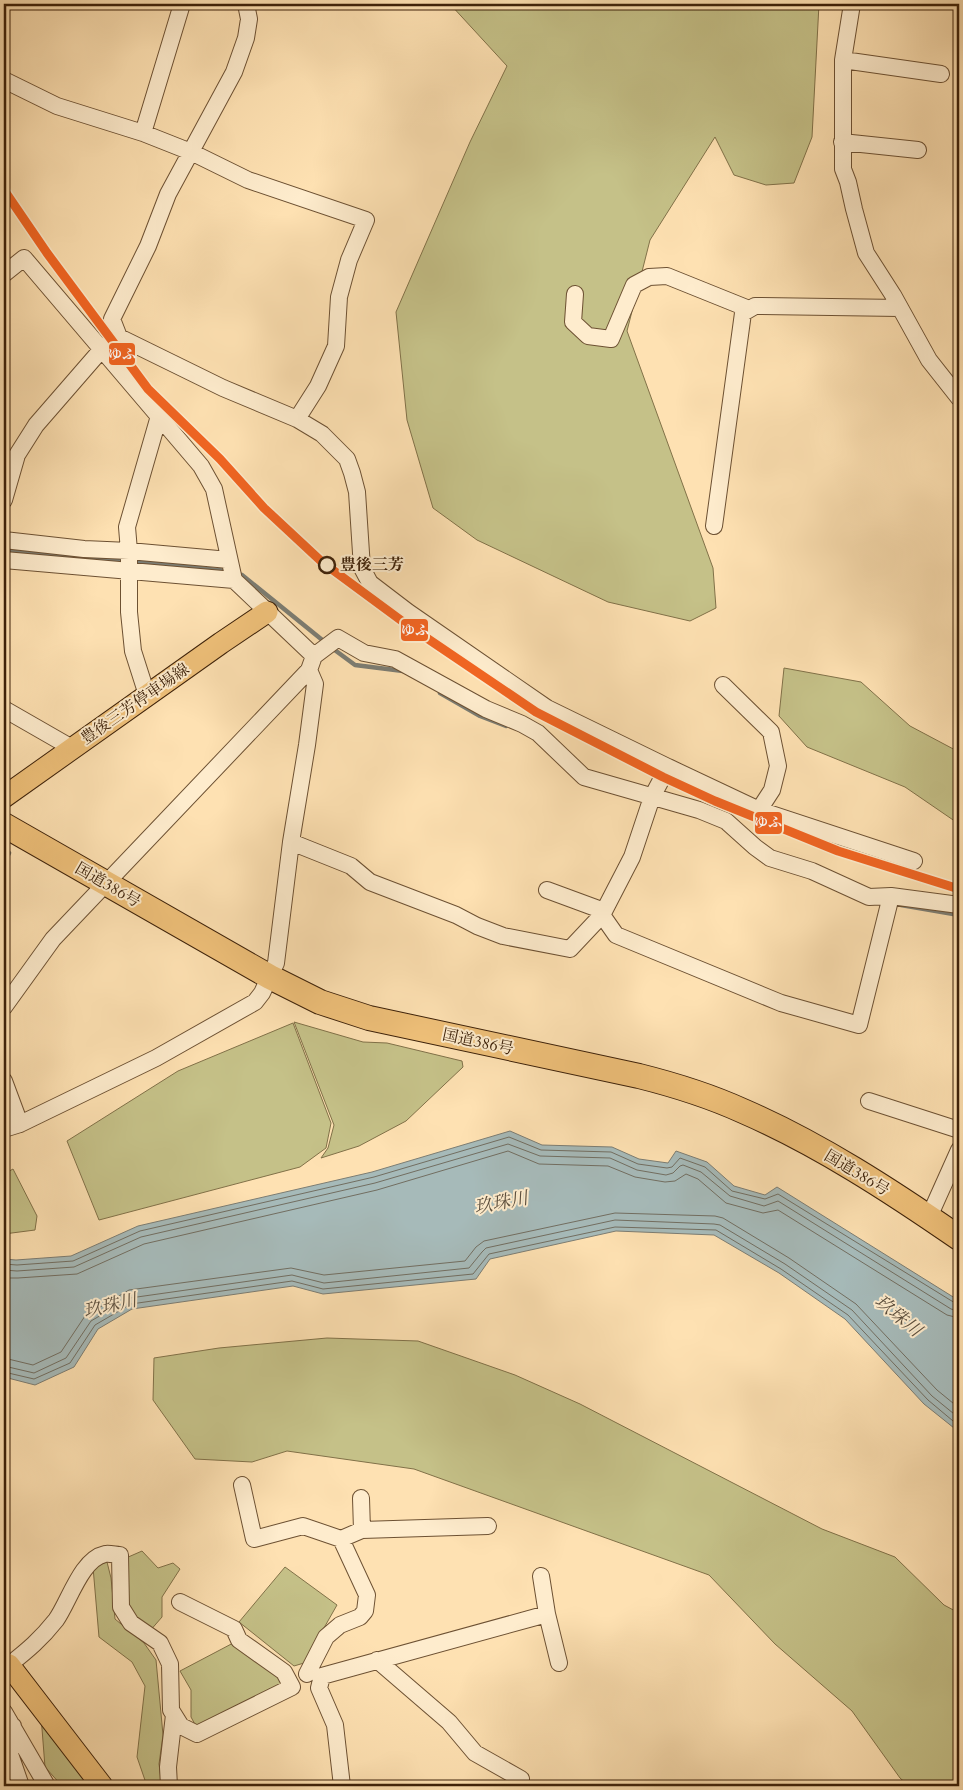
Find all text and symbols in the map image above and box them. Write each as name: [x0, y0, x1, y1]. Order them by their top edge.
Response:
line badge: ゆふ: [108, 342, 136, 366]
text: ゆふ: [108, 345, 136, 364]
place label: 豊後三芳: [340, 554, 404, 576]
marker: 豊後三芳: [318, 556, 336, 574]
line badge: ゆふ: [400, 618, 429, 642]
text: ゆふ: [401, 621, 429, 640]
street label: 豊後三芳停車場線: [76, 658, 194, 750]
line badge: ゆふ: [754, 811, 783, 835]
text: ゆふ: [754, 813, 782, 832]
street label: 国道386号: [71, 857, 145, 913]
street label: 国道386号: [440, 1024, 516, 1060]
street label: 国道386号: [820, 1145, 894, 1201]
water label: 玖珠川: [472, 1185, 532, 1220]
water label: 玖珠川: [81, 1287, 141, 1324]
water label: 玖珠川: [869, 1289, 928, 1344]

